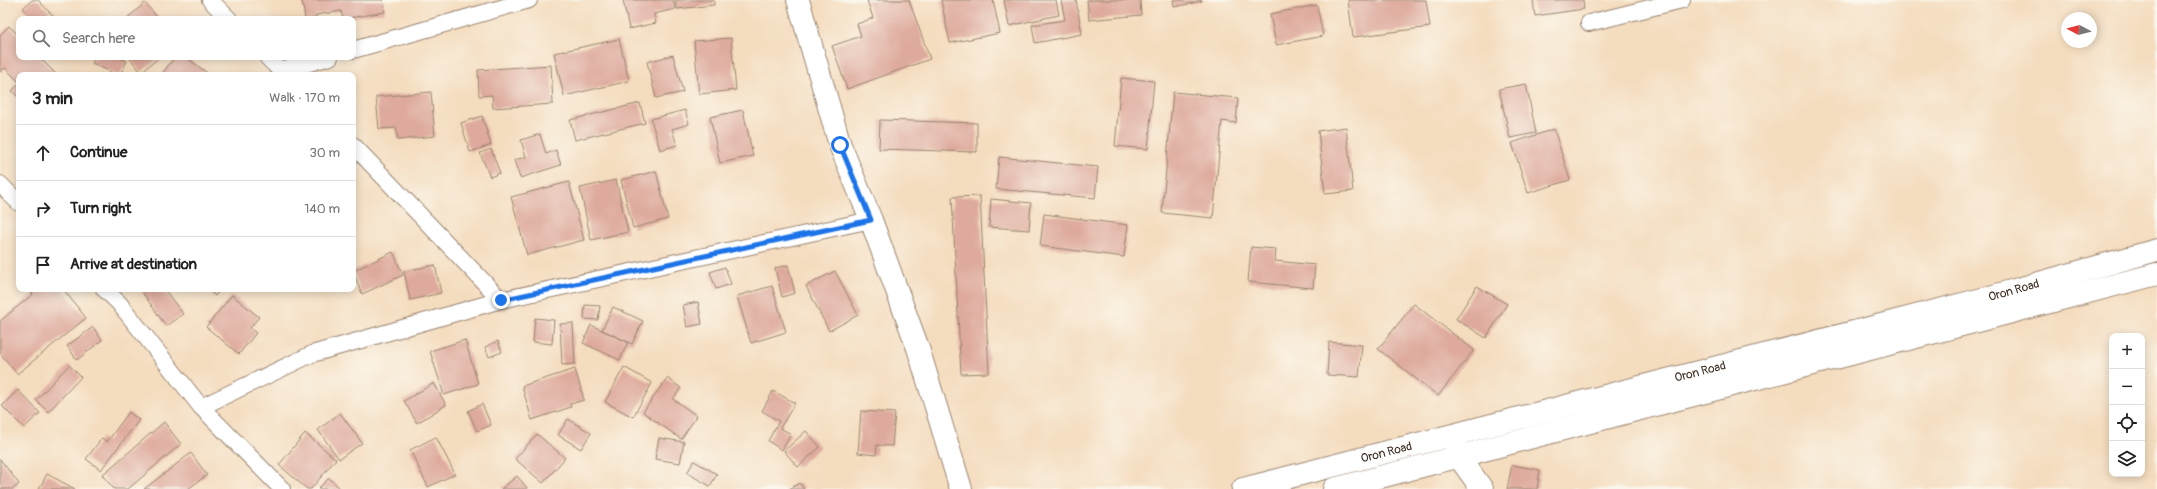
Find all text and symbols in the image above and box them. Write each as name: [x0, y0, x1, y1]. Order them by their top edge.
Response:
north arrow: [2061, 12, 2097, 48]
search box: [16, 16, 356, 60]
icon: search: [30, 27, 52, 49]
text: Search here: [62, 29, 135, 48]
text: 3 min: [32, 88, 73, 109]
text: Walk · 170 m: [269, 90, 340, 106]
route start: [831, 136, 849, 154]
icon: ahead: [32, 142, 54, 164]
text: Continue: [70, 143, 128, 162]
text: 30 m: [310, 145, 340, 161]
icon: right: [32, 198, 54, 220]
text: Turn right: [70, 199, 131, 218]
text: 140 m: [304, 201, 340, 217]
icon: arrive: [32, 254, 54, 276]
text: Arrive at destination: [70, 255, 197, 274]
street label: Oron Road: [1987, 276, 2041, 305]
route end: [492, 291, 510, 309]
map controls: [2109, 333, 2145, 477]
button: +: [2109, 333, 2145, 369]
street label: Oron Road: [1673, 358, 1728, 386]
button: −: [2109, 369, 2145, 405]
button: locate: [2109, 405, 2145, 441]
street label: Oron Road: [1359, 439, 1414, 466]
button: layers: [2109, 441, 2145, 477]

